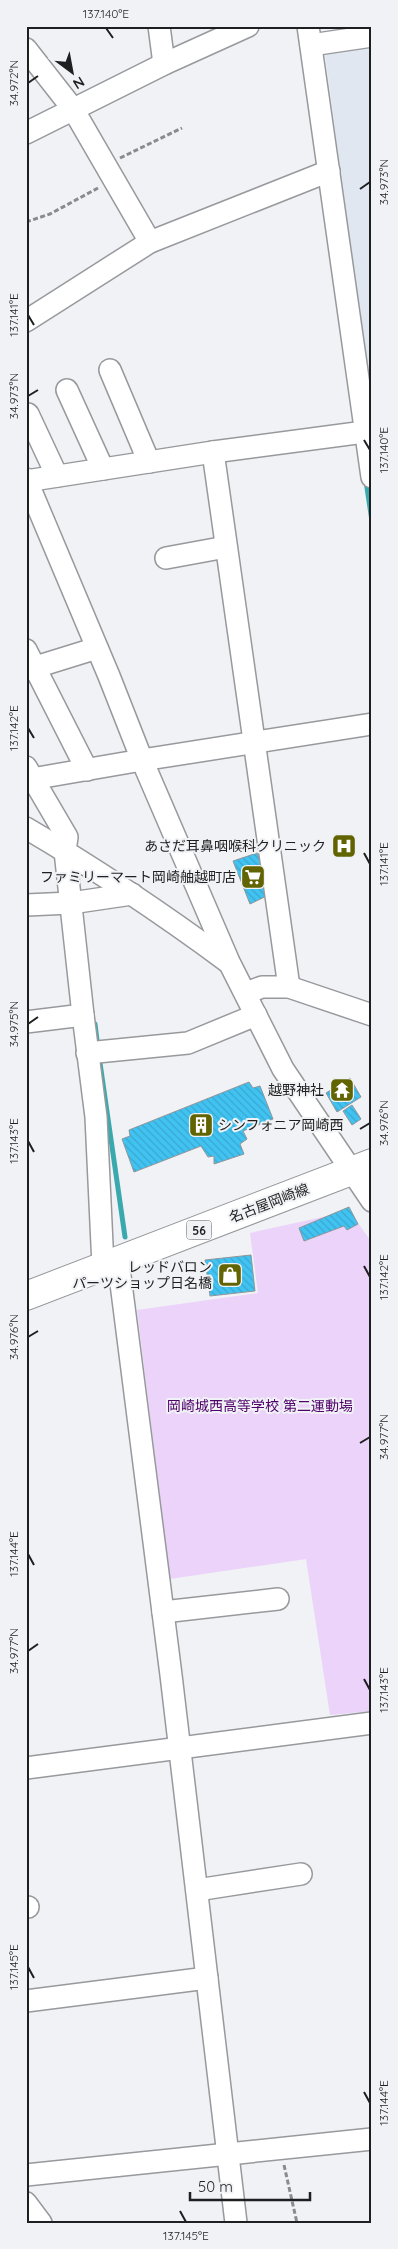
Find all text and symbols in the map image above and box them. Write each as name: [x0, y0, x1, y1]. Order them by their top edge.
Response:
text: 137.140°E: [83, 6, 129, 21]
north arrow: [48, 48, 98, 98]
text: 34.972°N: [6, 60, 21, 106]
text: N: [70, 73, 88, 93]
text: 34.973°N: [376, 159, 391, 205]
text: 137.141°E: [6, 293, 21, 337]
text: 34.973°N: [6, 373, 21, 419]
text: 137.140°E: [376, 427, 391, 473]
text: 137.142°E: [6, 705, 21, 751]
hospital icon: あさだ耳鼻咽喉科クリニック: [331, 833, 357, 859]
place label: あさだ耳鼻咽喉科クリニック: [144, 837, 326, 855]
text: 137.141°E: [376, 842, 391, 886]
supermarket icon: ファミリーマート岡崎舳越町店: [240, 864, 266, 890]
place label: ファミリーマート岡崎舳越町店: [40, 868, 236, 886]
text: 34.975°N: [6, 1001, 21, 1047]
temple icon: 越野神社: [329, 1077, 355, 1103]
place label: 越野神社: [268, 1081, 324, 1099]
text: 34.976°N: [376, 1100, 391, 1146]
building icon: シンフォニア岡崎西: [188, 1112, 214, 1138]
place label: シンフォニア岡崎西: [218, 1116, 344, 1134]
text: 137.143°E: [6, 1118, 21, 1164]
street label: 名古屋岡崎線: [227, 1180, 311, 1226]
road number: 56: [186, 1220, 212, 1240]
text: 137.142°E: [376, 1254, 391, 1300]
place label: レッドバロン パーツショップ日名橋: [72, 1258, 212, 1292]
shop icon: レッドバロン パーツショップ日名橋: [217, 1262, 243, 1288]
text: 34.976°N: [6, 1314, 21, 1360]
park label: 岡崎城西高等学校 第二運動場: [167, 1397, 353, 1415]
text: 34.977°N: [376, 1414, 391, 1460]
text: 137.144°E: [6, 1531, 21, 1577]
text: 34.977°N: [6, 1628, 21, 1674]
text: 137.143°E: [376, 1667, 391, 1713]
text: 137.145°E: [6, 1944, 21, 1990]
text: 137.144°E: [376, 2080, 391, 2126]
scale bar: [190, 2169, 310, 2201]
text: 50 m: [198, 2177, 233, 2196]
text: 137.145°E: [163, 2228, 209, 2243]

